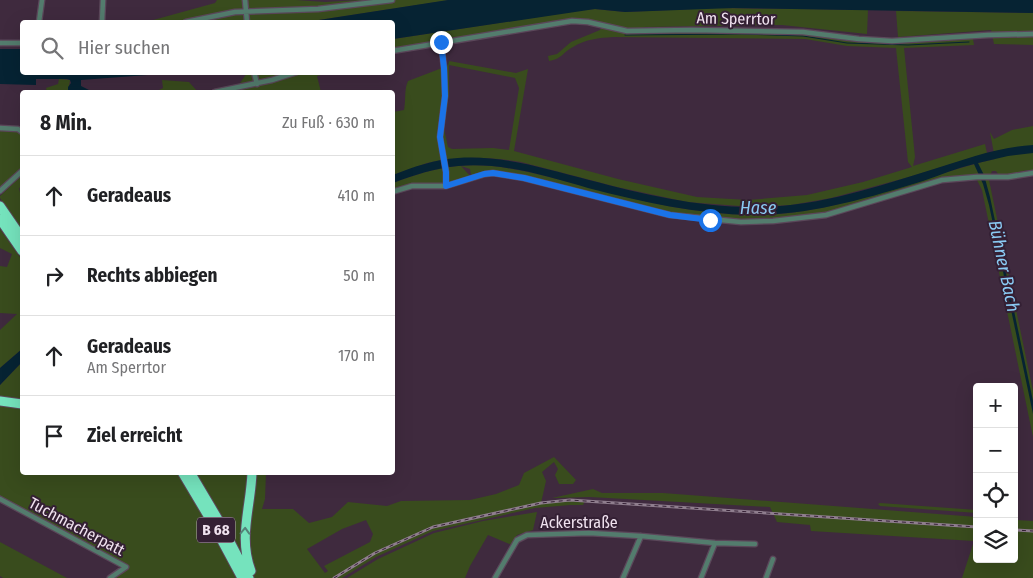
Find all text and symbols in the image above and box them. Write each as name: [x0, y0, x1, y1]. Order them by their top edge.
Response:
street label: Am Sperrtor: [696, 8, 776, 29]
search box: [20, 20, 395, 75]
route end: [430, 31, 453, 54]
icon: search: [38, 34, 66, 62]
text: Hier suchen: [78, 36, 170, 59]
text: 8 Min.: [40, 110, 92, 136]
text: Zu Fuß · 630 m: [282, 113, 375, 132]
icon: ahead: [40, 182, 68, 210]
text: Geradeaus: [87, 184, 171, 207]
text: 410 m: [337, 186, 375, 205]
water label: Hase: [740, 197, 777, 219]
route start: [699, 209, 722, 232]
water label: Bühner Bach: [984, 218, 1024, 314]
icon: right: [40, 262, 68, 290]
text: Rechts abbiegen: [87, 264, 217, 287]
text: 50 m: [343, 266, 375, 285]
text: Geradeaus: [87, 335, 171, 358]
icon: ahead: [40, 342, 68, 370]
text: 170 m: [338, 346, 375, 365]
text: Am Sperrtor: [87, 358, 166, 377]
map controls: [973, 383, 1018, 563]
button: +: [973, 383, 1018, 428]
icon: arrive: [40, 422, 68, 450]
text: Ziel erreicht: [87, 424, 183, 447]
button: −: [973, 428, 1018, 473]
button: locate: [973, 473, 1018, 518]
street label: Tuchmacherpatt: [26, 493, 129, 560]
street label: Ackerstraße: [540, 513, 618, 532]
road number: B 68: [197, 518, 235, 542]
button: layers: [973, 518, 1018, 563]
one-way arrow: [239, 527, 250, 535]

